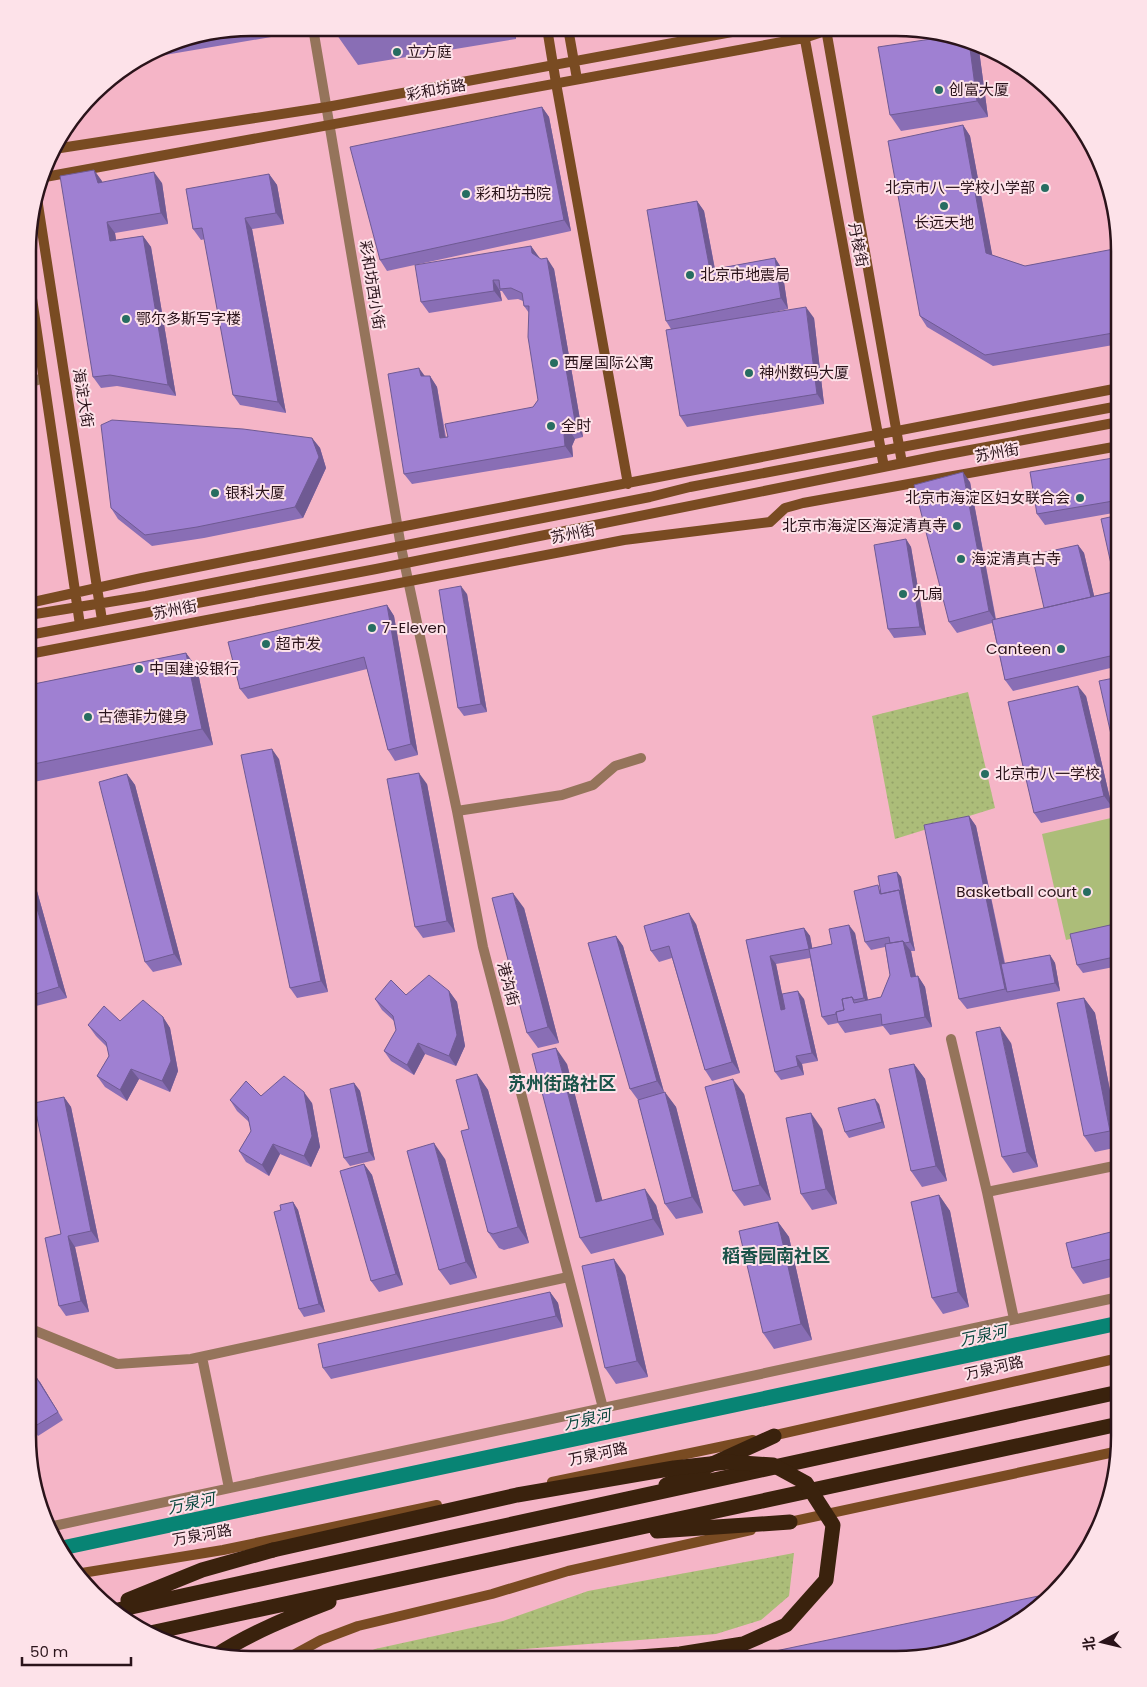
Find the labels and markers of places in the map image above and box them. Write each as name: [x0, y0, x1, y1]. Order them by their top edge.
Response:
place label: 立方庭: [407, 41, 452, 62]
marker: 立方庭: [391, 46, 403, 58]
place label: 创富大厦: [949, 79, 1009, 100]
marker: 创富大厦: [933, 84, 945, 96]
place label: 北京市八一学校小学部: [885, 177, 1035, 198]
marker: 北京市八一学校小学部: [1039, 182, 1051, 194]
place label: 彩和坊书院: [476, 183, 551, 204]
marker: 彩和坊书院: [460, 188, 472, 200]
marker: 长远天地: [938, 200, 950, 212]
place label: 长远天地: [914, 212, 974, 233]
place label: 北京市地震局: [700, 264, 790, 285]
marker: 北京市地震局: [684, 269, 696, 281]
place label: 鄂尔多斯写字楼: [136, 308, 241, 329]
marker: 鄂尔多斯写字楼: [120, 313, 132, 325]
place label: 西屋国际公寓: [564, 352, 654, 373]
marker: 西屋国际公寓: [548, 357, 560, 369]
place label: 神州数码大厦: [759, 362, 849, 383]
marker: 神州数码大厦: [743, 367, 755, 379]
place label: 全时: [561, 415, 591, 436]
marker: 全时: [545, 420, 557, 432]
place label: 银科大厦: [225, 482, 285, 503]
marker: 银科大厦: [209, 487, 221, 499]
place label: 北京市海淀区妇女联合会: [905, 487, 1070, 508]
marker: 北京市海淀区妇女联合会: [1074, 492, 1086, 504]
place label: 北京市海淀区海淀清真寺: [782, 515, 947, 536]
marker: 北京市海淀区海淀清真寺: [951, 520, 963, 532]
place label: 海淀清真古寺: [971, 548, 1061, 569]
marker: 海淀清真古寺: [955, 553, 967, 565]
place label: 九扇: [913, 583, 943, 604]
marker: 九扇: [897, 588, 909, 600]
place label: 7-Eleven: [382, 617, 446, 638]
marker: 7-Eleven: [366, 622, 378, 634]
place label: 超市发: [276, 633, 321, 654]
marker: 超市发: [260, 638, 272, 650]
place label: Canteen: [986, 638, 1051, 659]
marker: Canteen: [1055, 643, 1067, 655]
place label: 中国建设银行: [149, 658, 239, 679]
marker: 中国建设银行: [133, 663, 145, 675]
place label: 古德菲力健身: [98, 706, 188, 727]
marker: 古德菲力健身: [82, 711, 94, 723]
place label: 北京市八一学校: [995, 763, 1100, 784]
marker: 北京市八一学校: [979, 768, 991, 780]
place label: Basketball court: [956, 881, 1077, 902]
marker: Basketball court: [1081, 886, 1093, 898]

